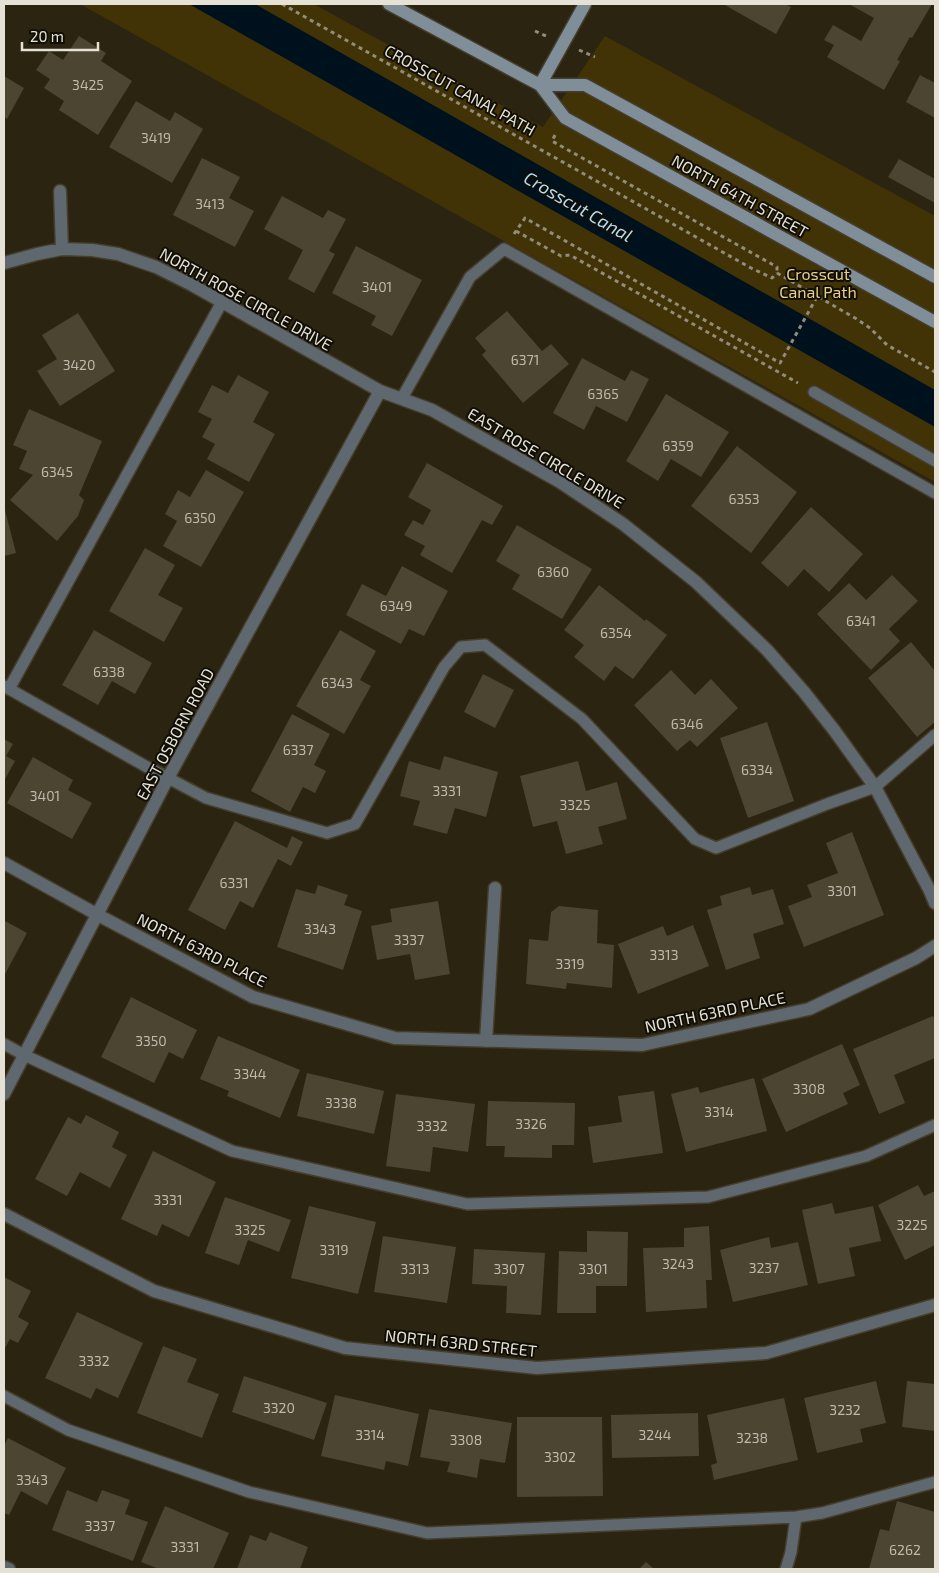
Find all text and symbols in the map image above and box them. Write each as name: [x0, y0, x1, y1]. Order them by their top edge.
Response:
scale bar: [22, 20, 99, 52]
text: 20 m: [30, 27, 64, 45]
street label: CROSSCUT CANAL PATH: [381, 40, 539, 139]
house number: 3425: [72, 76, 104, 93]
house number: 3419: [141, 129, 171, 146]
street label: NORTH 64TH STREET: [669, 150, 812, 241]
water label: Crosscut Canal: [520, 166, 637, 246]
house number: 3413: [195, 195, 225, 212]
street label: NORTH ROSE CIRCLE DRIVE: [157, 243, 336, 354]
park label: Crosscut Canal Path: [779, 264, 857, 301]
house number: 3401: [362, 278, 392, 295]
house number: 6371: [511, 351, 539, 368]
house number: 3420: [63, 356, 95, 373]
house number: 6365: [587, 385, 619, 402]
street label: EAST ROSE CIRCLE DRIVE: [465, 403, 628, 512]
house number: 6359: [662, 437, 694, 454]
house number: 6345: [41, 463, 73, 480]
house number: 6353: [728, 490, 760, 507]
house number: 6350: [184, 509, 216, 526]
house number: 6360: [537, 563, 569, 580]
house number: 6349: [380, 597, 412, 614]
house number: 6341: [846, 612, 876, 629]
house number: 6354: [600, 624, 632, 641]
house number: 6338: [93, 663, 125, 680]
street label: EAST OSBORN ROAD: [132, 665, 217, 803]
house number: 6343: [321, 674, 353, 691]
house number: 6346: [671, 715, 703, 732]
house number: 6337: [283, 741, 313, 758]
house number: 6334: [741, 761, 773, 778]
house number: 3331: [433, 782, 461, 799]
house number: 3401: [30, 787, 60, 804]
house number: 3325: [560, 796, 590, 813]
house number: 6331: [219, 874, 249, 891]
house number: 3301: [827, 882, 857, 899]
street label: NORTH 63RD PLACE: [134, 909, 270, 990]
house number: 3343: [304, 920, 336, 937]
house number: 3337: [394, 931, 424, 948]
house number: 3313: [650, 946, 678, 963]
house number: 3319: [555, 955, 585, 972]
street label: NORTH 63RD PLACE: [643, 987, 787, 1036]
house number: 3350: [135, 1032, 167, 1049]
house number: 3344: [234, 1065, 266, 1082]
house number: 3308: [793, 1080, 825, 1097]
house number: 3338: [325, 1094, 357, 1111]
house number: 3314: [704, 1103, 734, 1120]
house number: 3326: [515, 1115, 547, 1132]
house number: 3332: [416, 1117, 448, 1134]
house number: 3331: [154, 1191, 182, 1208]
house number: 3225: [896, 1216, 928, 1233]
house number: 3325: [235, 1221, 265, 1238]
house number: 3319: [319, 1241, 349, 1258]
house number: 3243: [662, 1255, 694, 1272]
house number: 3237: [749, 1259, 779, 1276]
house number: 3313: [401, 1260, 429, 1277]
house number: 3307: [493, 1260, 525, 1277]
house number: 3301: [578, 1260, 608, 1277]
street label: NORTH 63RD STREET: [384, 1325, 538, 1360]
house number: 3332: [78, 1352, 110, 1369]
house number: 3320: [263, 1399, 295, 1416]
house number: 3232: [829, 1401, 861, 1418]
house number: 3314: [355, 1426, 385, 1443]
house number: 3244: [639, 1426, 671, 1443]
house number: 3238: [736, 1429, 768, 1446]
house number: 3308: [450, 1431, 482, 1448]
house number: 3302: [544, 1448, 576, 1465]
house number: 3343: [16, 1471, 48, 1488]
house number: 3337: [85, 1517, 115, 1534]
house number: 3331: [171, 1538, 199, 1555]
house number: 6262: [889, 1541, 921, 1558]

